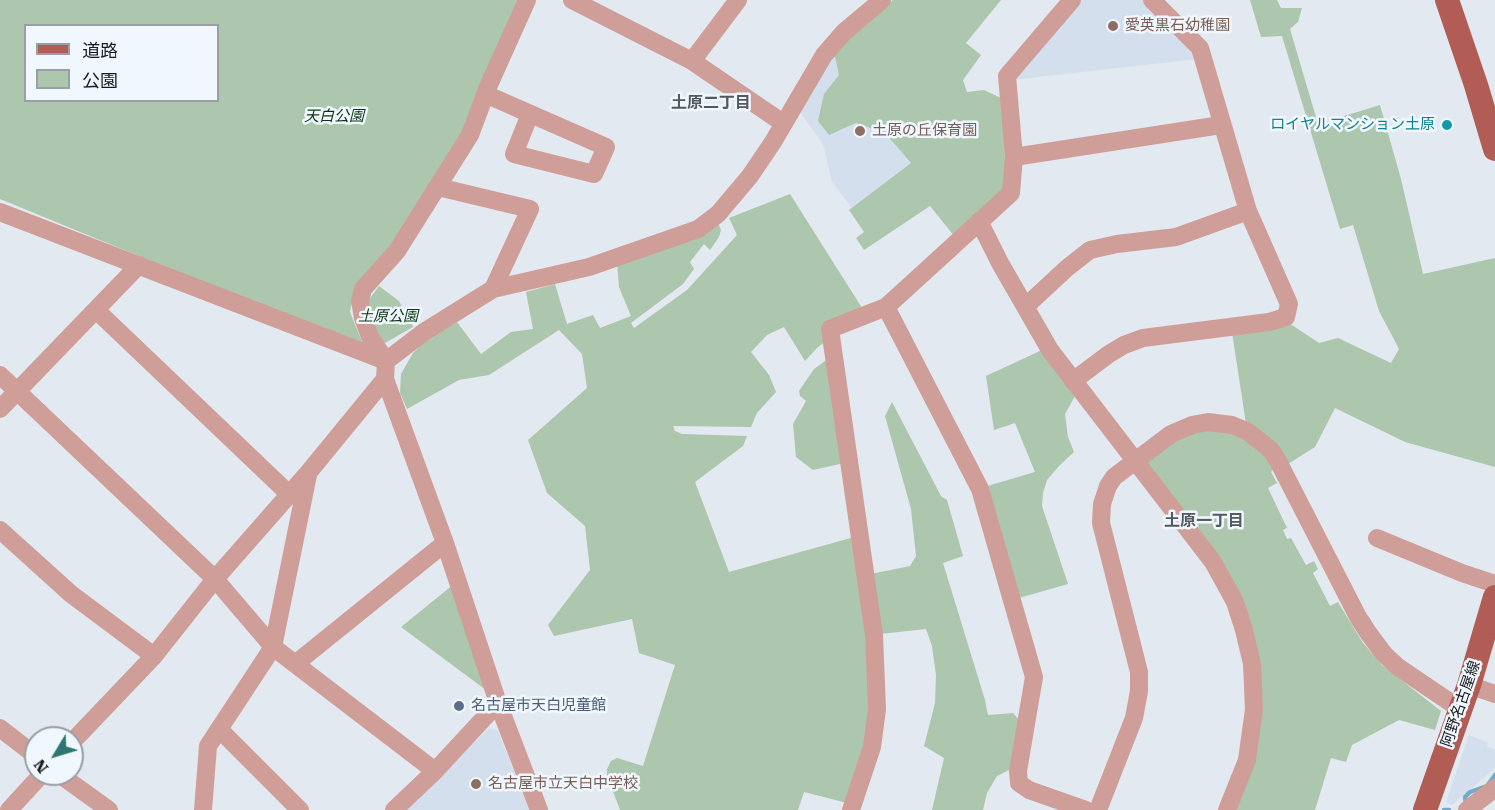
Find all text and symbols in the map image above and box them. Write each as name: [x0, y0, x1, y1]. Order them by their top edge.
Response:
place label: 愛英黒石幼稚園: [1125, 17, 1230, 35]
marker: 愛英黒石幼稚園: [1106, 19, 1120, 33]
legend: [24, 24, 219, 102]
text: 道路: [82, 40, 118, 61]
text: 公園: [82, 70, 118, 91]
district label: 土原二丁目: [671, 93, 751, 113]
park label: 天白公園: [304, 108, 364, 126]
place label: ロイヤルマンション土原: [1270, 116, 1435, 134]
marker: ロイヤルマンション土原: [1440, 118, 1454, 132]
place label: 土原の丘保育園: [872, 122, 977, 140]
marker: 土原の丘保育園: [853, 124, 867, 138]
park label: 土原公園: [358, 308, 418, 326]
district label: 土原一丁目: [1164, 511, 1244, 531]
street label: 阿野名古屋線: [1438, 659, 1484, 749]
place label: 名古屋市天白児童館: [471, 697, 606, 715]
marker: 名古屋市天白児童館: [452, 699, 466, 713]
north arrow: [24, 726, 84, 786]
text: N: [30, 755, 52, 777]
place label: 名古屋市立天白中学校: [488, 775, 638, 793]
marker: 名古屋市立天白中学校: [469, 777, 483, 791]

